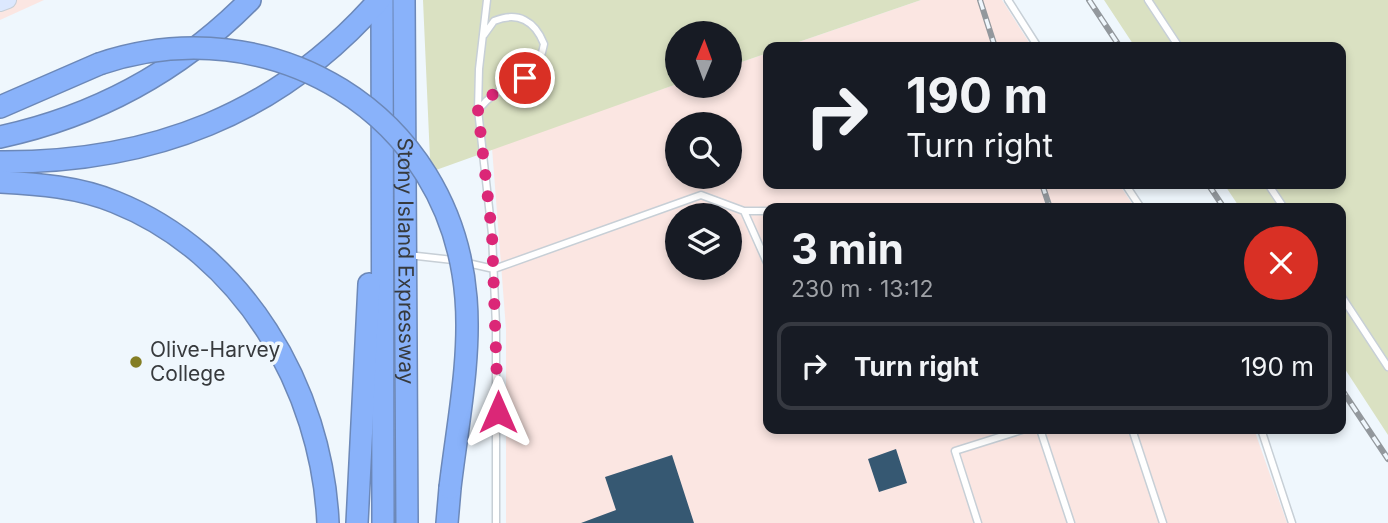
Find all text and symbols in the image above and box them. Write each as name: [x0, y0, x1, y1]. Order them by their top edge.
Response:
north arrow: [665, 21, 742, 98]
map controls: [665, 21, 742, 280]
pin: [495, 48, 555, 108]
icon: arrive: [506, 59, 544, 97]
text: 190 m: [906, 66, 1048, 125]
icon: right: [791, 70, 882, 161]
button: search: [665, 112, 742, 189]
text: Turn right: [906, 126, 1053, 165]
street label: Stony Island Expressway: [393, 138, 419, 385]
button: layers: [665, 203, 742, 280]
text: 3 min: [791, 223, 904, 274]
button: close: [1244, 226, 1318, 300]
text: 230 m · 13:12: [791, 275, 934, 303]
place label: Olive-Harvey College: [150, 337, 280, 386]
icon: right: [795, 347, 833, 385]
text: Turn right: [854, 351, 979, 382]
text: 190 m: [1241, 351, 1314, 382]
marker: Olive-Harvey College: [128, 354, 144, 370]
position arrow: [461, 375, 535, 449]

